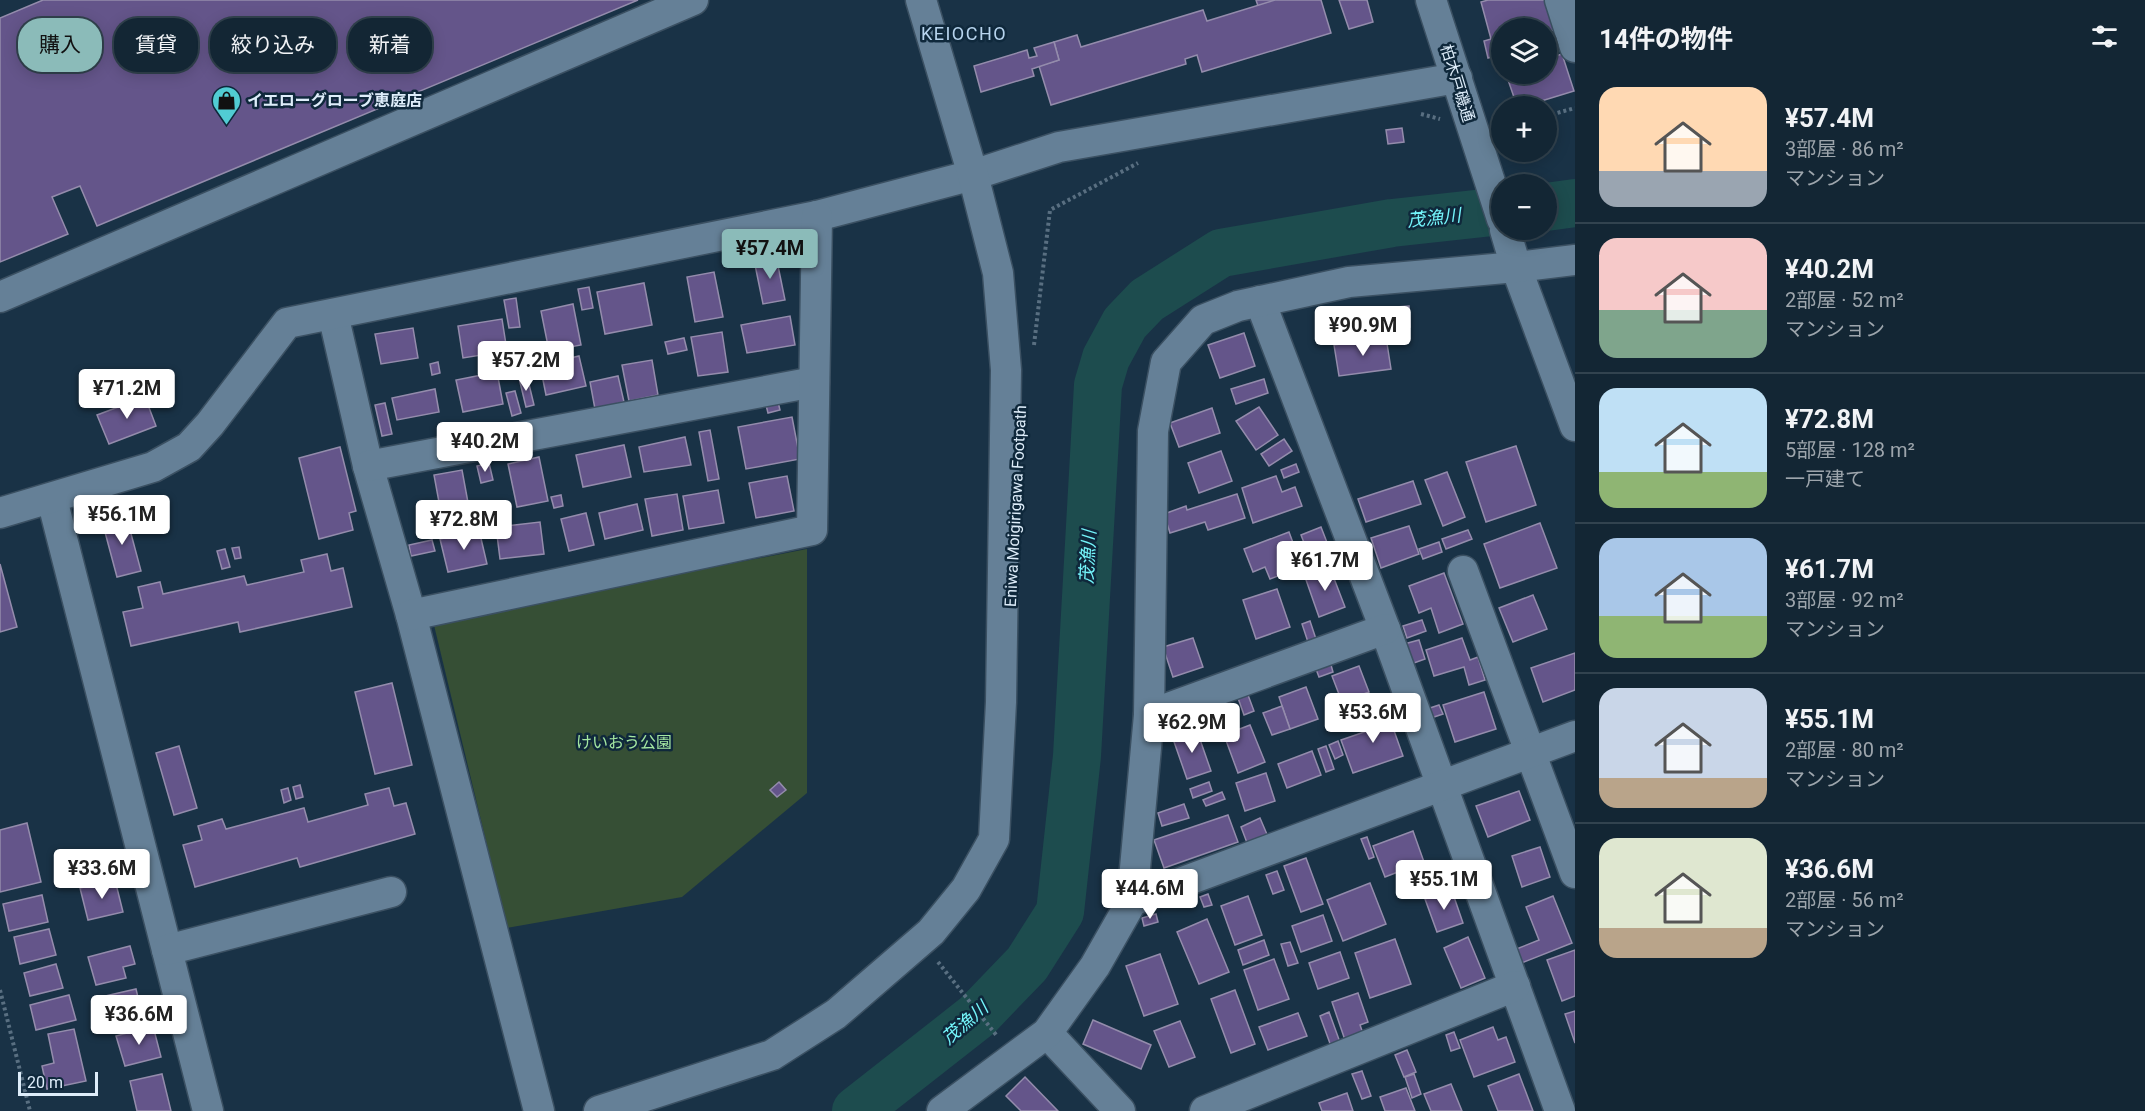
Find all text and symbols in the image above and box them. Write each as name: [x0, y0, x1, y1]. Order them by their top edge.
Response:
chip: 購入: [18, 18, 102, 72]
chip: 賃貸: [114, 18, 198, 72]
chip: 絞り込み: [210, 18, 336, 72]
chip: 新着: [348, 18, 432, 72]
map controls: [1491, 18, 1557, 240]
button: layers: [1491, 18, 1557, 84]
icon: filters: [2088, 20, 2121, 53]
district label: KEIOCHO: [921, 23, 1007, 44]
text: 14件の物件: [1599, 24, 1733, 54]
street label: 柏木戸磯通: [1437, 42, 1478, 124]
shop icon: イエローグローブ恵庭店: [210, 84, 242, 126]
place label: イエローグローブ恵庭店: [247, 91, 422, 110]
button: +: [1491, 96, 1557, 162]
text: ¥57.4M: [1785, 103, 1874, 133]
icon: home: [1647, 111, 1719, 183]
text: 3部屋 · 86 m²: [1785, 137, 1904, 161]
text: マンション: [1785, 166, 1885, 190]
button: −: [1491, 174, 1557, 240]
water label: 茂漁川: [1406, 204, 1464, 231]
pin: ¥57.4M: [721, 229, 819, 280]
text: ¥57.4M: [736, 236, 804, 260]
text: ¥40.2M: [1785, 254, 1874, 284]
icon: home: [1647, 262, 1719, 334]
text: 2部屋 · 52 m²: [1785, 288, 1904, 312]
pin: ¥90.9M: [1314, 306, 1412, 357]
text: ¥90.9M: [1329, 313, 1397, 337]
text: マンション: [1785, 317, 1885, 341]
pin: ¥57.2M: [477, 341, 575, 392]
text: ¥57.2M: [492, 348, 560, 372]
pin: ¥71.2M: [78, 369, 176, 420]
text: ¥71.2M: [93, 376, 161, 400]
text: ¥72.8M: [1785, 404, 1874, 434]
street label: Eniwa Moigirigawa Footpath: [1001, 405, 1030, 607]
icon: home: [1647, 412, 1719, 484]
pin: ¥40.2M: [436, 422, 534, 473]
text: ¥40.2M: [451, 429, 519, 453]
text: 5部屋 · 128 m²: [1785, 438, 1915, 462]
text: 一戸建て: [1785, 467, 1865, 491]
pin: ¥56.1M: [73, 495, 171, 546]
pin: ¥72.8M: [415, 500, 513, 551]
text: ¥56.1M: [88, 502, 156, 526]
text: ¥72.8M: [430, 507, 498, 531]
water label: 茂漁川: [1076, 527, 1100, 584]
pin: ¥61.7M: [1276, 541, 1374, 592]
text: ¥61.7M: [1291, 548, 1359, 572]
text: ¥61.7M: [1785, 554, 1874, 584]
icon: home: [1647, 562, 1719, 634]
text: 3部屋 · 92 m²: [1785, 588, 1904, 612]
text: マンション: [1785, 617, 1885, 641]
pin: ¥53.6M: [1324, 693, 1422, 744]
text: ¥53.6M: [1339, 700, 1407, 724]
pin: ¥62.9M: [1143, 703, 1241, 754]
text: ¥55.1M: [1785, 704, 1874, 734]
text: ¥62.9M: [1158, 710, 1226, 734]
icon: home: [1647, 712, 1719, 784]
park label: けいおう公園: [576, 733, 672, 752]
text: 2部屋 · 80 m²: [1785, 738, 1904, 762]
text: マンション: [1785, 767, 1885, 791]
pin: ¥33.6M: [53, 849, 151, 900]
text: ¥36.6M: [1785, 854, 1874, 884]
text: ¥33.6M: [68, 856, 136, 880]
pin: ¥55.1M: [1395, 860, 1493, 911]
icon: home: [1647, 862, 1719, 934]
text: ¥55.1M: [1410, 867, 1478, 891]
pin: ¥44.6M: [1101, 869, 1199, 920]
text: ¥44.6M: [1116, 876, 1184, 900]
text: 2部屋 · 56 m²: [1785, 888, 1904, 912]
text: マンション: [1785, 917, 1885, 941]
pin: ¥36.6M: [90, 995, 188, 1046]
water label: 茂漁川: [937, 996, 993, 1048]
text: ¥36.6M: [105, 1002, 173, 1026]
scale bar: [18, 1069, 98, 1096]
text: 20 m: [27, 1073, 63, 1092]

